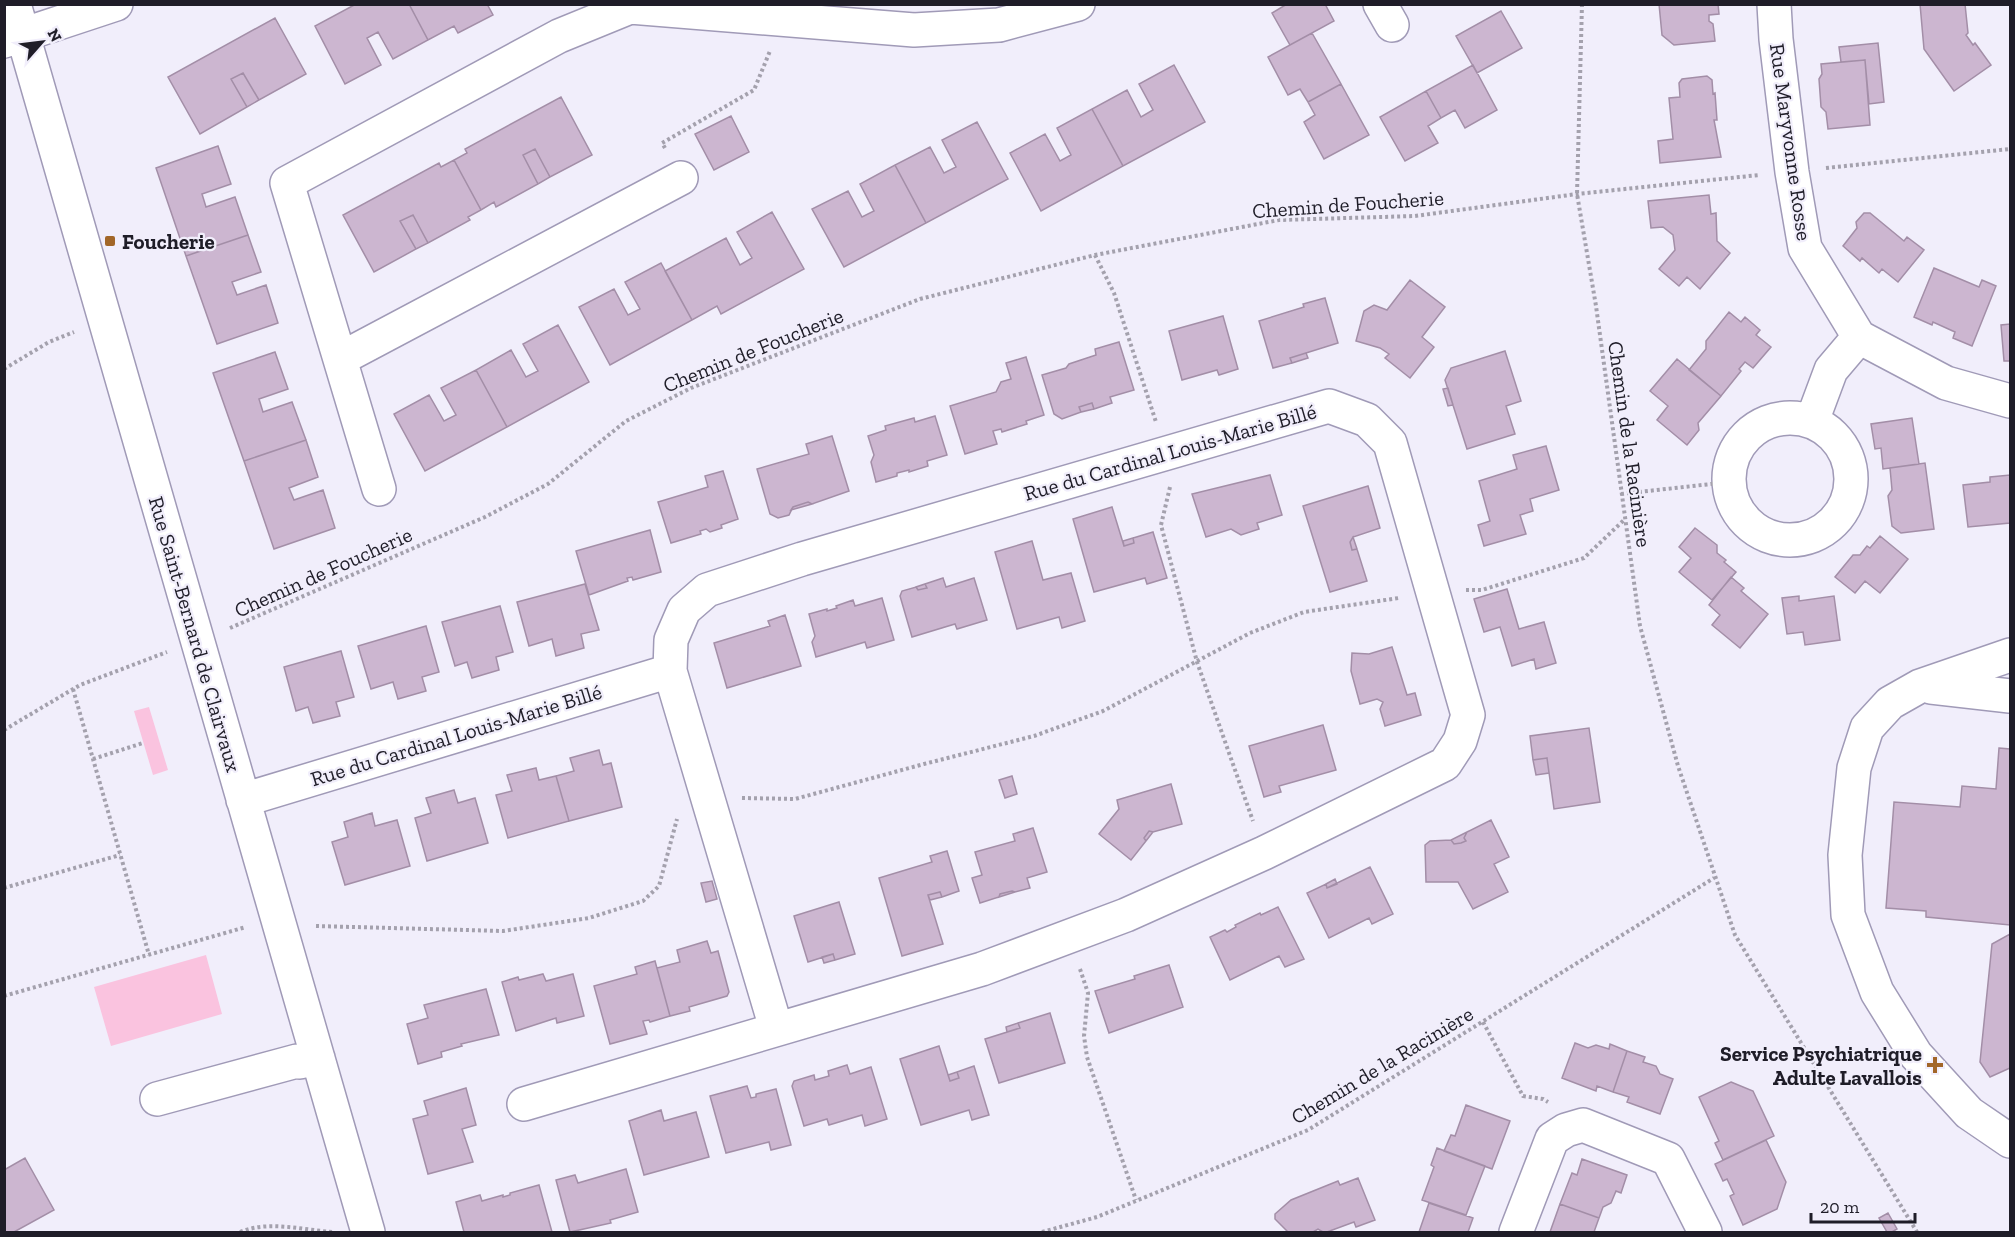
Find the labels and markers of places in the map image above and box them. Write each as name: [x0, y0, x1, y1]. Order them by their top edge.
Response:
place label: Foucherie: [122, 229, 215, 254]
marker: Foucherie: [103, 234, 117, 248]
place label: Service Psychiatrique Adulte Lavallois: [1720, 1041, 1922, 1090]
marker: Service Psychiatrique Adulte Lavallois: [1926, 1056, 1944, 1074]

